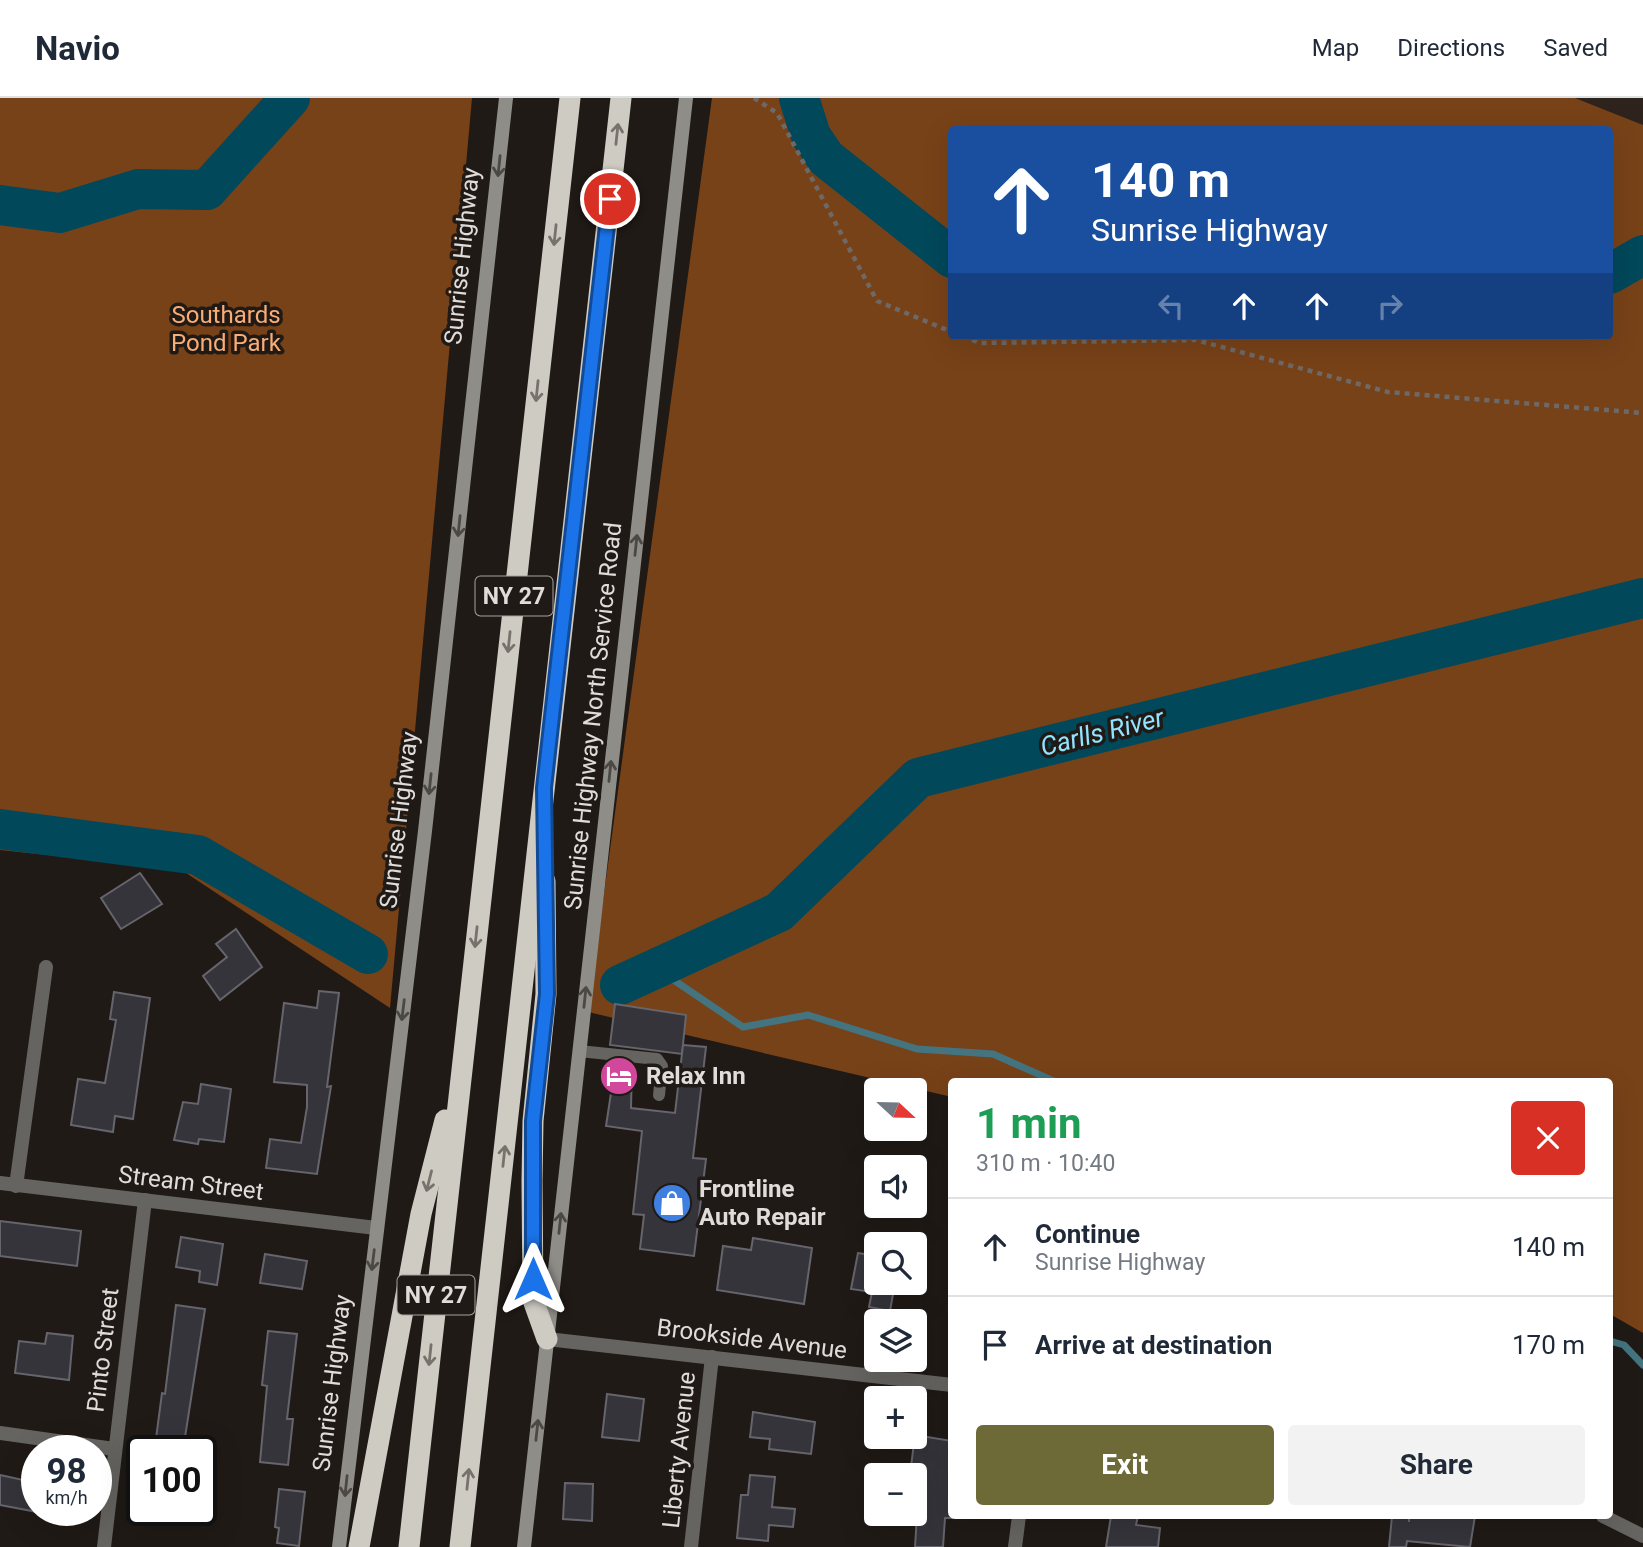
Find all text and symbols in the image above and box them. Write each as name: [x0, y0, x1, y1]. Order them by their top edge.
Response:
text: Navio: [35, 29, 120, 68]
text: Map: [1312, 34, 1359, 62]
text: Directions: [1397, 34, 1505, 62]
text: Saved: [1543, 34, 1608, 62]
one-way arrow: [611, 123, 624, 146]
text: 140 m: [1091, 152, 1230, 209]
one-way arrow: [492, 154, 505, 177]
icon: ahead: [976, 154, 1067, 245]
street label: Sunrise Highway: [439, 166, 485, 346]
pin: [580, 169, 640, 229]
icon: arrive: [591, 180, 629, 218]
text: Sunrise Highway: [1091, 211, 1328, 249]
one-way arrow: [548, 223, 561, 246]
icon: left: [1152, 287, 1190, 325]
icon: ahead: [1225, 287, 1263, 325]
icon: ahead: [1298, 287, 1336, 325]
icon: right: [1371, 287, 1409, 325]
park label: Southards Pond Park: [171, 301, 282, 357]
one-way arrow: [531, 380, 544, 402]
one-way arrow: [452, 514, 465, 537]
street label: Sunrise Highway North Service Road: [559, 521, 627, 911]
one-way arrow: [629, 534, 642, 556]
road number: NY 27: [476, 576, 552, 616]
one-way arrow: [503, 630, 516, 653]
water label: Carlls River: [1037, 702, 1168, 762]
street label: Sunrise Highway: [374, 729, 424, 910]
one-way arrow: [604, 760, 617, 782]
one-way arrow: [423, 772, 436, 795]
one-way arrow: [470, 925, 483, 947]
one-way arrow: [579, 986, 592, 1009]
one-way arrow: [396, 998, 409, 1021]
hotel icon: Relax Inn: [598, 1055, 640, 1097]
place label: Relax Inn: [646, 1062, 746, 1090]
north arrow: [864, 1078, 928, 1141]
map controls: [864, 1078, 927, 1526]
text: 1 min: [976, 1099, 1082, 1148]
button: close: [1511, 1101, 1585, 1175]
one-way arrow: [497, 1145, 510, 1167]
text: 310 m · 10:40: [976, 1150, 1115, 1177]
button: sound: [864, 1155, 927, 1218]
street label: Stream Street: [117, 1160, 265, 1206]
one-way arrow: [422, 1169, 435, 1192]
place label: Frontline Auto Repair: [699, 1175, 826, 1231]
shop icon: Frontline Auto Repair: [651, 1182, 693, 1224]
one-way arrow: [553, 1212, 566, 1235]
text: Continue: [1035, 1219, 1140, 1249]
icon: ahead: [976, 1228, 1014, 1266]
button: search: [864, 1232, 927, 1295]
text: 140 m: [1512, 1232, 1585, 1262]
position arrow: [496, 1242, 570, 1316]
one-way arrow: [366, 1248, 379, 1271]
text: Sunrise Highway: [1035, 1249, 1205, 1276]
road number: NY 27: [398, 1276, 474, 1314]
street label: Pinto Street: [81, 1286, 125, 1414]
street label: Sunrise Highway: [307, 1292, 357, 1473]
button: layers: [864, 1309, 927, 1372]
street label: Brookside Avenue: [655, 1313, 849, 1365]
icon: arrive: [976, 1326, 1014, 1364]
text: Arrive at destination: [1035, 1330, 1272, 1360]
text: 170 m: [1512, 1330, 1585, 1360]
one-way arrow: [423, 1343, 436, 1366]
street label: Liberty Avenue: [657, 1370, 701, 1530]
button: +: [864, 1386, 927, 1449]
one-way arrow: [530, 1420, 543, 1442]
button: Exit: [976, 1425, 1274, 1505]
button: Share: [1288, 1425, 1585, 1505]
speed limit sign: 100: [126, 1435, 217, 1526]
text: 98: [46, 1451, 87, 1492]
button: −: [864, 1463, 927, 1526]
one-way arrow: [461, 1468, 474, 1491]
one-way arrow: [340, 1474, 353, 1497]
text: km/h: [45, 1487, 88, 1508]

